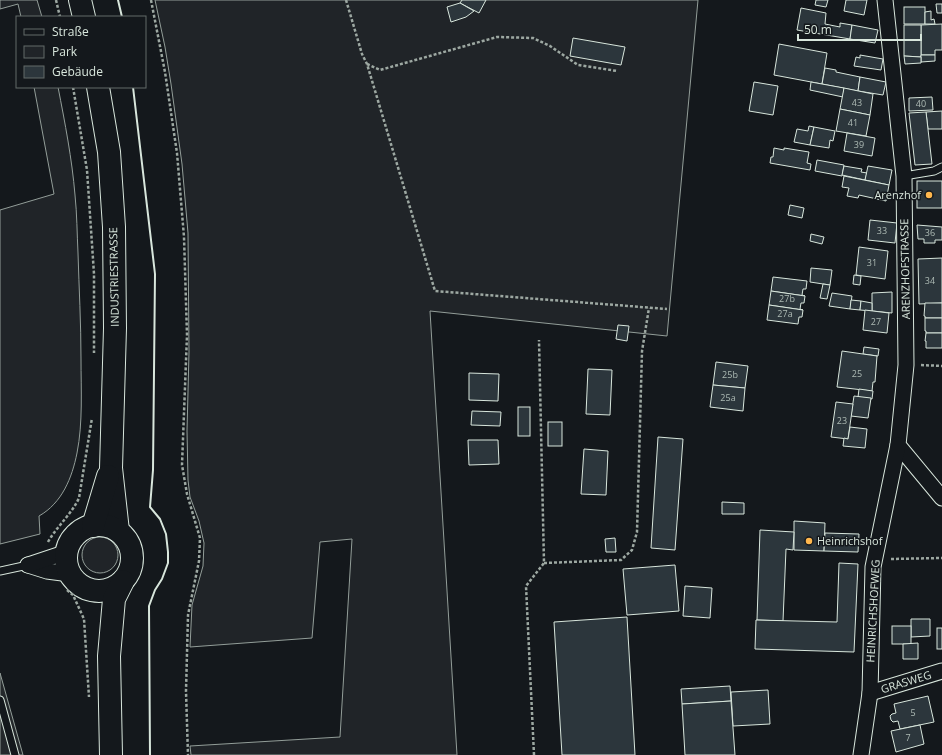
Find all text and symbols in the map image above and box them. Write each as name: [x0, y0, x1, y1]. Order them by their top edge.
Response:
legend: [16, 16, 146, 88]
scale bar: [798, 16, 921, 42]
text: 50 m: [804, 21, 832, 38]
text: Straße: [52, 23, 89, 40]
text: Park: [52, 43, 78, 60]
text: Gebäude: [52, 63, 103, 80]
house number: 43: [852, 96, 862, 109]
house number: 40: [916, 97, 926, 110]
house number: 41: [848, 116, 858, 129]
house number: 39: [854, 138, 864, 151]
place label: Arenzhof: [874, 187, 922, 202]
marker: Arenzhof: [924, 190, 934, 200]
street label: ARENZHOFSTRASSE: [896, 218, 913, 320]
house number: 33: [877, 224, 887, 237]
house number: 36: [925, 226, 935, 239]
street label: INDUSTRIESTRASSE: [105, 227, 122, 327]
house number: 31: [867, 256, 877, 269]
house number: 34: [925, 274, 935, 287]
house number: 27b: [779, 292, 795, 305]
house number: 27a: [777, 307, 793, 320]
house number: 27: [871, 315, 881, 328]
house number: 25: [852, 367, 862, 380]
house number: 25b: [722, 368, 738, 381]
house number: 25a: [720, 391, 736, 404]
house number: 23: [837, 414, 847, 427]
place label: Heinrichshof: [817, 533, 884, 548]
marker: Heinrichshof: [804, 536, 814, 546]
street label: HEINRICHSHOFWEG: [862, 559, 883, 663]
street label: GRASWEG: [879, 667, 933, 696]
house number: 5: [910, 706, 916, 719]
house number: 7: [905, 731, 911, 744]

